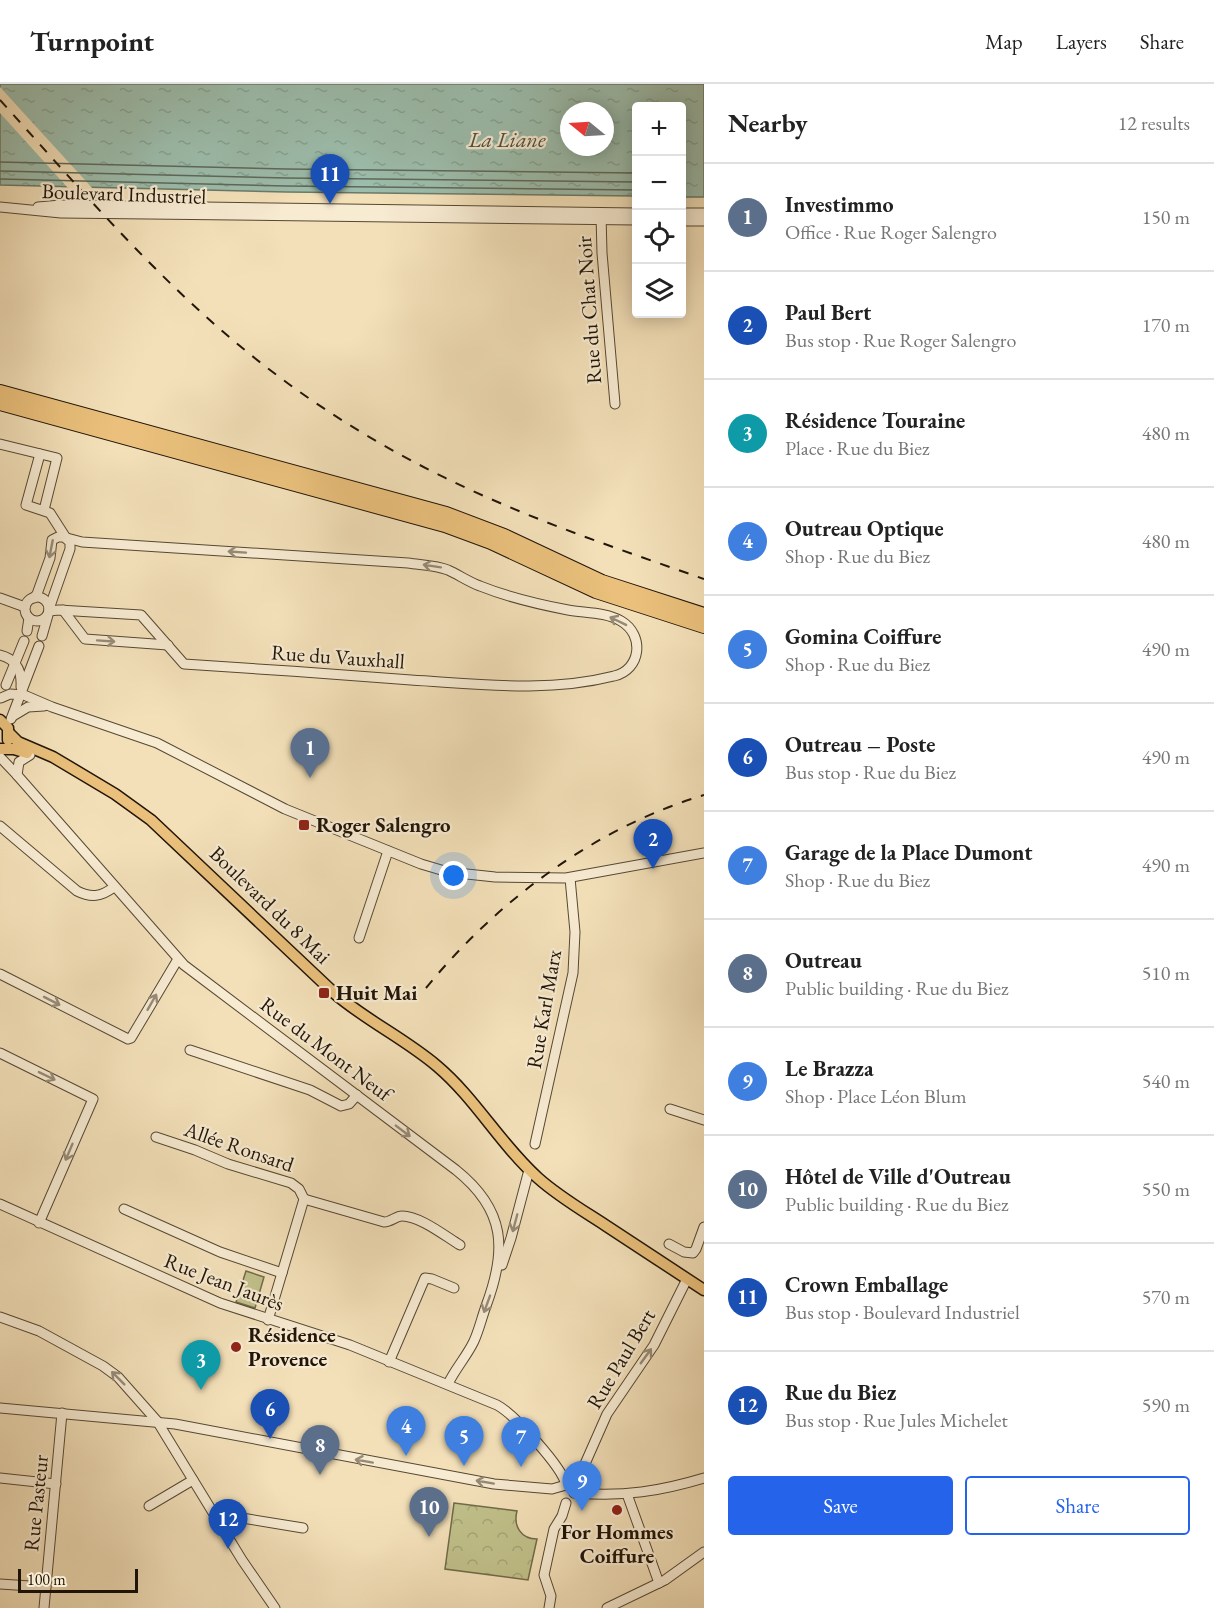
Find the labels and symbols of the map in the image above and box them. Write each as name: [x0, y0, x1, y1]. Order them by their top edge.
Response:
north arrow: [560, 102, 614, 156]
water label: La Liane: [468, 125, 546, 154]
pin: 11: [310, 154, 350, 204]
street label: Boulevard Industriel: [41, 177, 207, 210]
street label: Rue du Chat Noir: [570, 235, 607, 385]
one-way arrow: [45, 539, 56, 558]
one-way arrow: [228, 546, 248, 557]
one-way arrow: [422, 561, 442, 572]
one-way arrow: [609, 614, 627, 626]
one-way arrow: [96, 636, 116, 647]
street label: Rue du Vauxhall: [270, 638, 406, 675]
pin: 1: [290, 728, 330, 778]
place label: Roger Salengro: [316, 811, 451, 838]
marker: Roger Salengro: [297, 818, 311, 832]
pin: 2: [634, 820, 672, 869]
street label: Boulevard du 8 Mai: [204, 840, 337, 969]
your location: [439, 861, 468, 890]
street label: Rue Karl Marx: [520, 947, 567, 1070]
place label: Huit Mai: [336, 979, 417, 1006]
marker: Huit Mai: [317, 986, 331, 1000]
street label: Rue du Mont Neuf: [255, 990, 399, 1108]
one-way arrow: [147, 994, 159, 1011]
one-way arrow: [43, 995, 60, 1007]
one-way arrow: [37, 1071, 55, 1082]
street label: Allée Ronsard: [180, 1115, 298, 1178]
one-way arrow: [395, 1125, 411, 1137]
one-way arrow: [63, 1143, 74, 1161]
one-way arrow: [509, 1213, 521, 1232]
street label: Rue Jean Jaurès: [161, 1246, 288, 1317]
one-way arrow: [481, 1294, 492, 1313]
street label: Rue Paul Bert: [580, 1304, 661, 1414]
place label: Résidence Provence: [248, 1321, 336, 1372]
pin: 3: [182, 1340, 220, 1390]
marker: Résidence Provence: [229, 1340, 243, 1354]
one-way arrow: [640, 1349, 652, 1365]
one-way arrow: [110, 1370, 125, 1385]
pin: 6: [250, 1390, 290, 1439]
pin: 4: [386, 1406, 426, 1456]
pin: 5: [444, 1416, 484, 1466]
pin: 7: [502, 1418, 540, 1467]
pin: 8: [300, 1426, 340, 1475]
street label: Rue Pasteur: [17, 1453, 54, 1553]
one-way arrow: [355, 1455, 374, 1466]
pin: 9: [562, 1462, 602, 1511]
one-way arrow: [476, 1477, 495, 1488]
pin: 10: [410, 1488, 448, 1537]
pin: 12: [208, 1500, 248, 1549]
marker: For Hommes Coiffure: [610, 1503, 624, 1517]
place label: For Hommes Coiffure: [561, 1518, 673, 1569]
scale bar: [18, 1566, 138, 1594]

